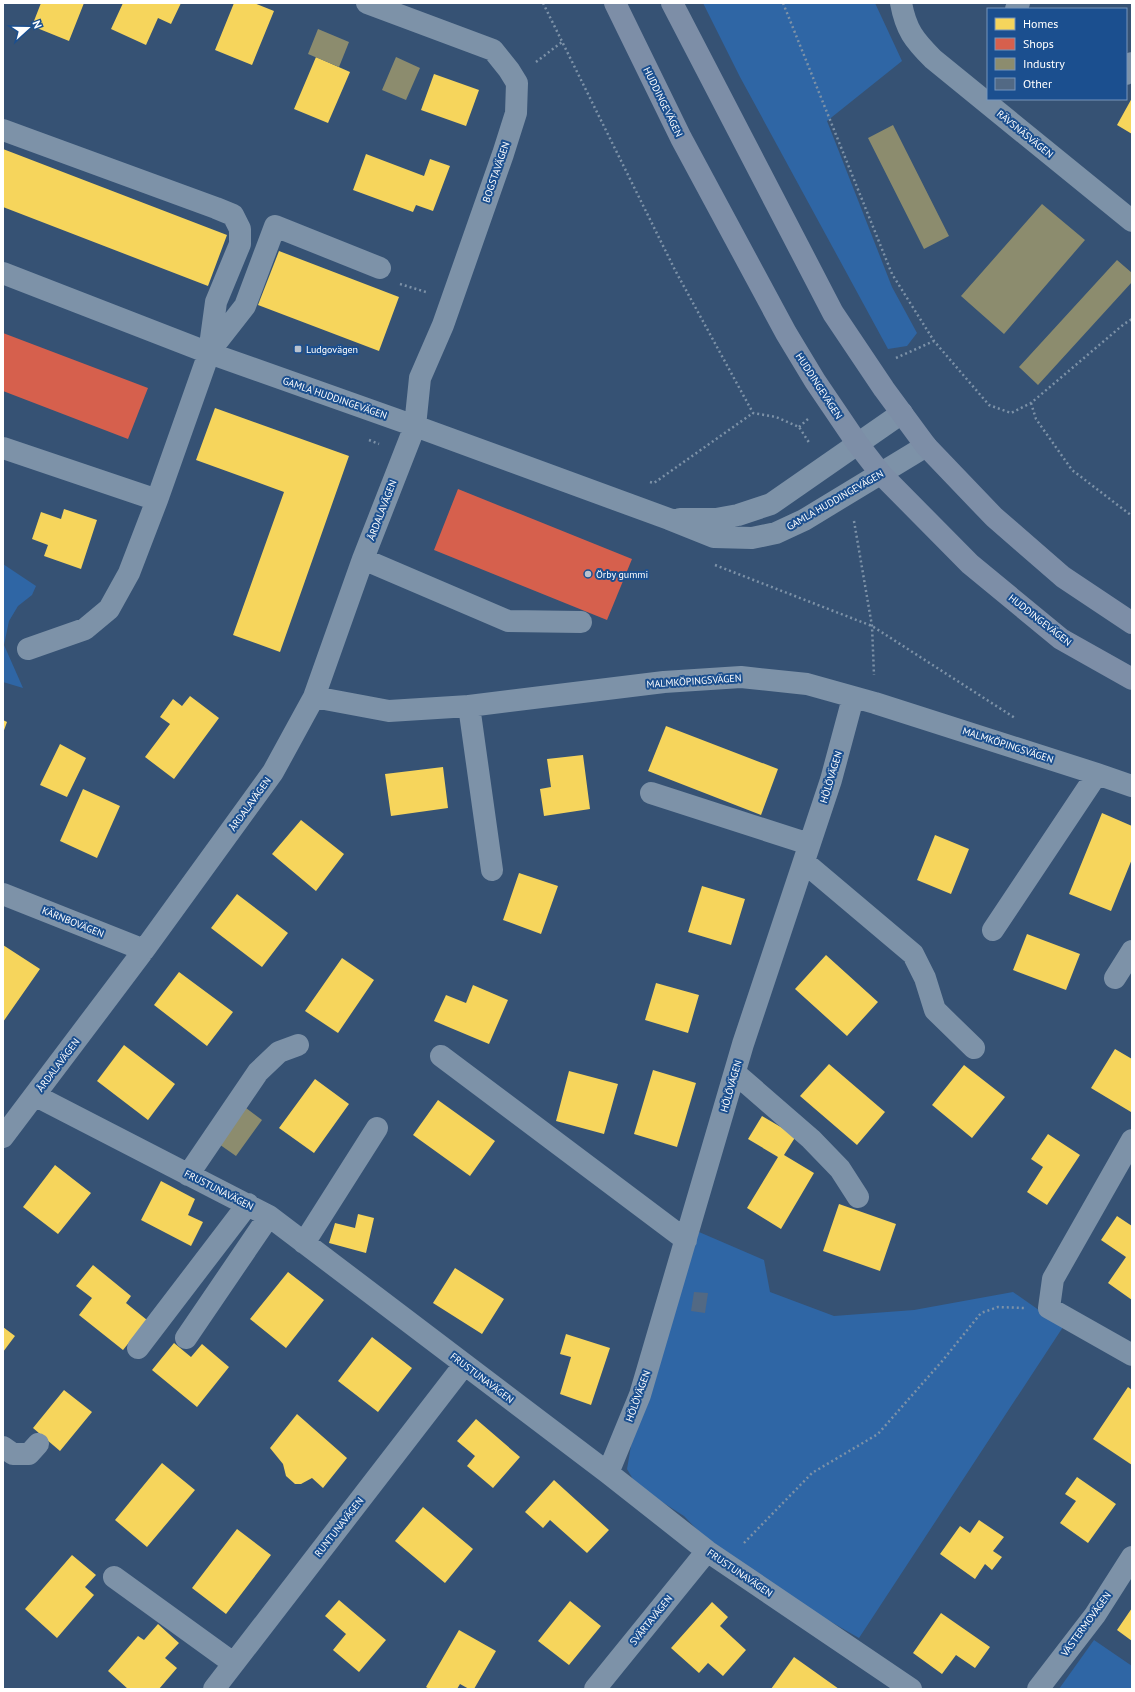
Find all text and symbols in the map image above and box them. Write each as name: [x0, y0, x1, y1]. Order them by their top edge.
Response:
north arrow: [8, 8, 48, 48]
legend: [987, 8, 1127, 100]
text: Homes: [1023, 16, 1058, 31]
text: N: [30, 19, 45, 30]
text: Shops: [1023, 36, 1054, 51]
text: Industry: [1023, 56, 1065, 71]
street label: HUDDINGEVÄGEN: [640, 65, 686, 139]
text: Other: [1023, 76, 1052, 91]
street label: RÄVSNÄSVÄGEN: [994, 107, 1056, 161]
street label: BOGSTAVÄGEN: [480, 140, 512, 204]
place label: Ludgovägen: [306, 343, 358, 356]
marker: Ludgovägen: [293, 344, 303, 354]
street label: HUDDINGEVÄGEN: [793, 350, 845, 422]
street label: GAMLA HUDDINGEVÄGEN: [281, 374, 389, 422]
street label: GAMLA HUDDINGEVÄGEN: [784, 467, 886, 533]
street label: ÅRDALAVÄGEN: [365, 478, 399, 542]
place label: Örby gummi: [596, 568, 648, 581]
marker: Örby gummi: [583, 569, 593, 579]
street label: HUDDINGEVÄGEN: [1006, 591, 1074, 649]
street label: MALMKÖPINGSVÄGEN: [646, 671, 742, 691]
street label: MALMKÖPINGSVÄGEN: [961, 724, 1055, 766]
street label: HÖLÖVÄGEN: [817, 749, 845, 805]
street label: ÅRDALAVÄGEN: [226, 774, 274, 834]
street label: KÄRNBOVÄGEN: [40, 904, 106, 940]
street label: ÅRDALAVÄGEN: [34, 1036, 82, 1094]
street label: HÖLÖVÄGEN: [717, 1058, 745, 1114]
street label: FRUSTUNAVÄGEN: [182, 1167, 256, 1213]
street label: FRUSTUNAVÄGEN: [448, 1350, 516, 1406]
street label: HÖLÖVÄGEN: [623, 1369, 653, 1423]
street label: RUNTUNAVÄGEN: [312, 1494, 366, 1560]
street label: FRUSTUNAVÄGEN: [705, 1546, 775, 1600]
street label: VÄSTERMOVÄGEN: [1058, 1589, 1114, 1660]
street label: SVÄRTAVÄGEN: [627, 1592, 675, 1648]

